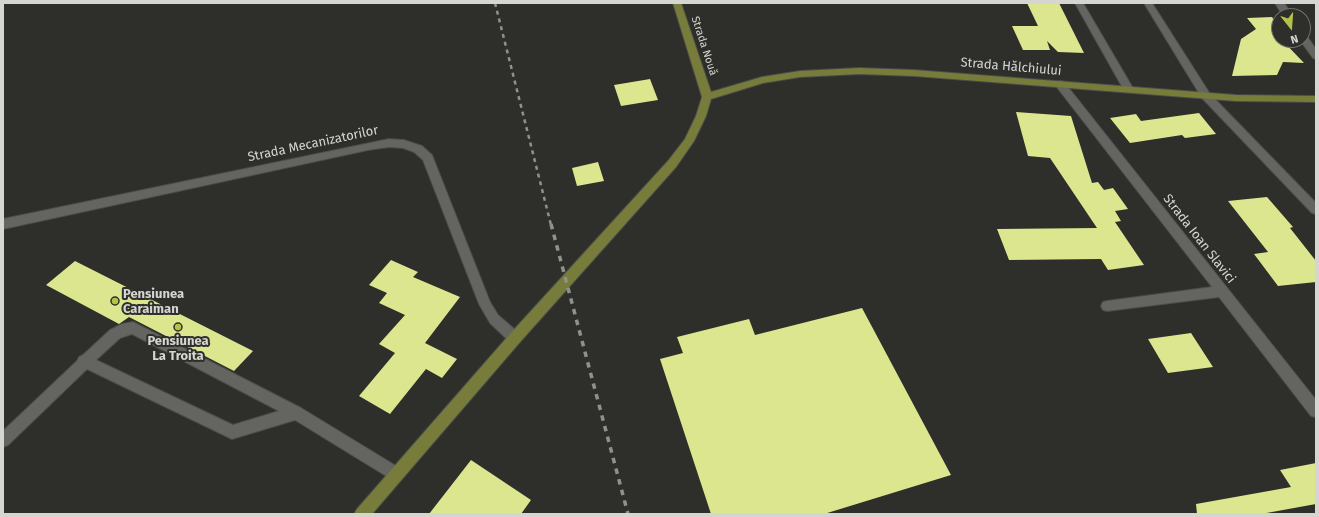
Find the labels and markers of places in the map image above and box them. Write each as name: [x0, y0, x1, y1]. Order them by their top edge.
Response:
place label: Pensiunea Caraiman: [123, 286, 184, 317]
marker: Pensiunea Caraiman: [110, 296, 120, 306]
marker: Pensiunea La Troita: [173, 322, 183, 332]
place label: Pensiunea La Troita: [147, 333, 209, 364]

